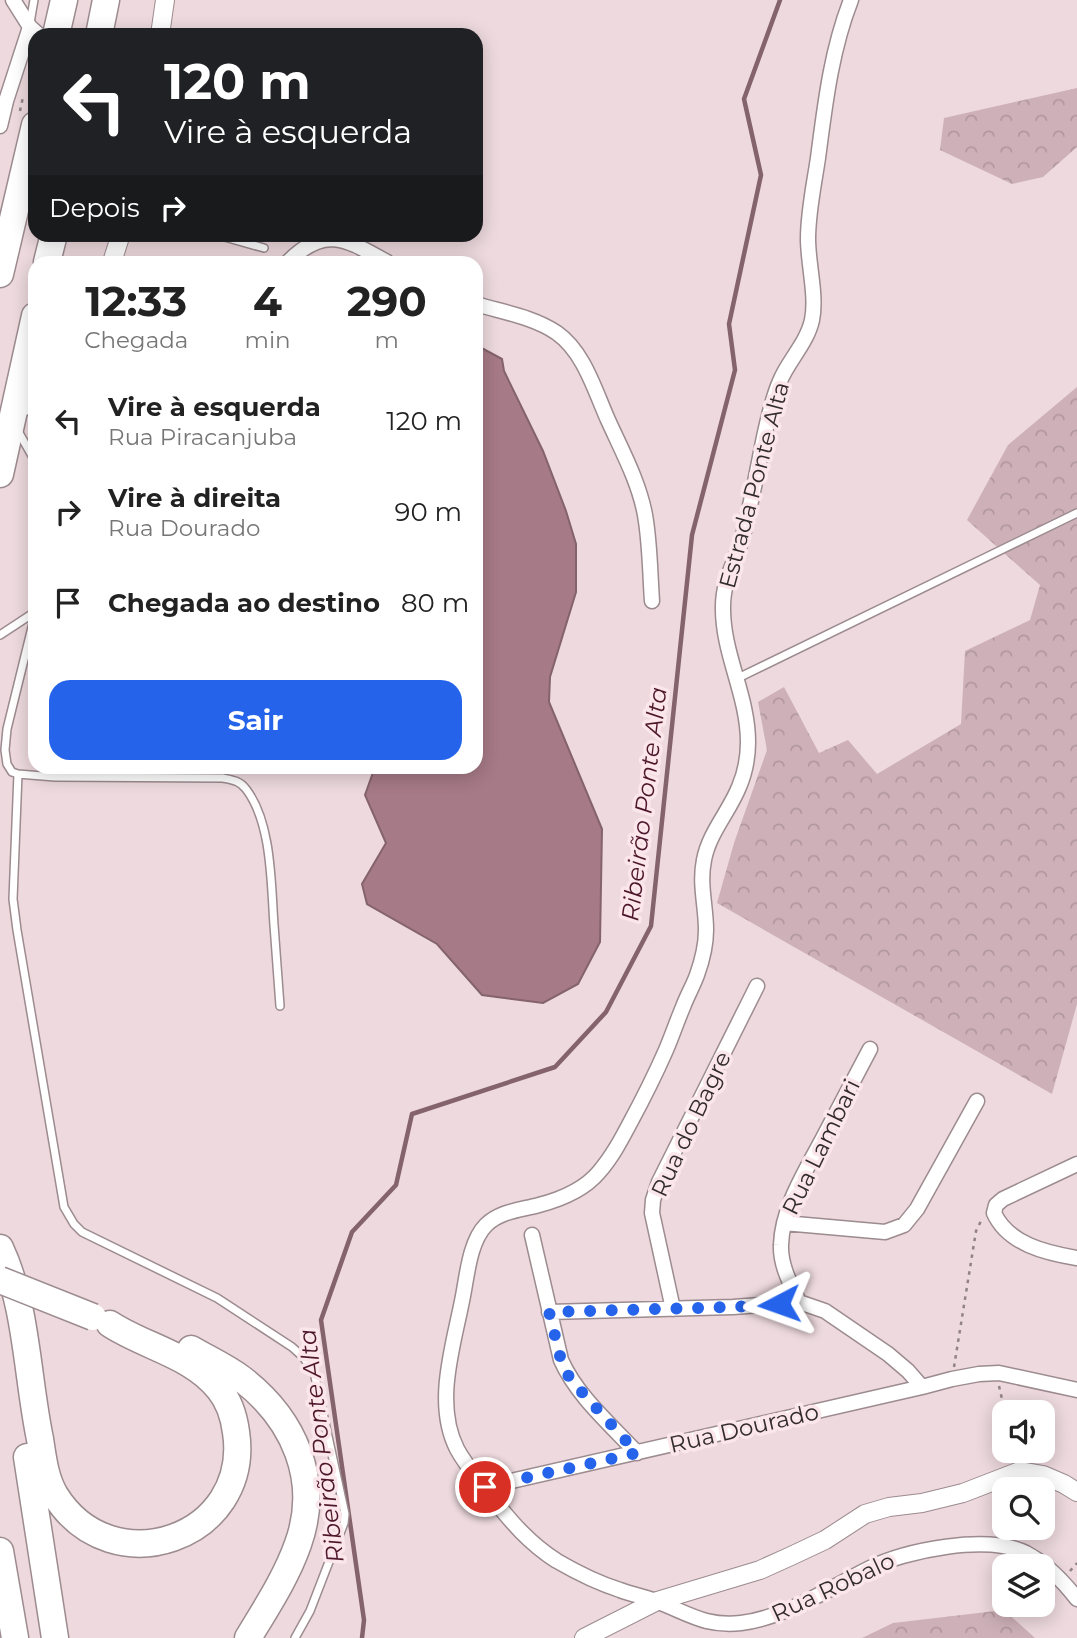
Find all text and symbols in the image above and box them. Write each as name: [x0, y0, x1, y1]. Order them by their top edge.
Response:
text: 120 m: [164, 52, 311, 111]
icon: left: [49, 56, 140, 147]
text: Vire à esquerda: [164, 112, 412, 151]
icon: right: [154, 189, 192, 227]
text: Depois: [49, 192, 140, 224]
text: 12:33: [85, 275, 187, 327]
text: 4: [253, 275, 282, 327]
text: 290: [347, 275, 427, 327]
text: Chegada: [84, 326, 188, 354]
text: min: [245, 326, 291, 354]
text: m: [375, 326, 399, 354]
street label: Estrada Ponte Alta: [713, 379, 795, 591]
text: Vire à esquerda: [108, 391, 321, 423]
icon: left: [49, 402, 87, 440]
text: 120 m: [386, 405, 462, 437]
text: Rua Piracanjuba: [108, 423, 297, 451]
text: Vire à direita: [108, 482, 281, 514]
icon: right: [49, 493, 87, 531]
text: 90 m: [395, 496, 462, 528]
text: Rua Dourado: [108, 514, 260, 542]
icon: arrive: [49, 584, 87, 622]
text: Chegada ao destino: [108, 587, 380, 619]
text: 80 m: [401, 587, 469, 619]
button: Sair: [49, 680, 462, 760]
water label: Ribeirão Ponte Alta: [615, 685, 673, 923]
street label: Rua do Bagre: [645, 1047, 737, 1201]
street label: Rua Lambari: [776, 1075, 866, 1219]
position arrow: [742, 1267, 816, 1341]
water label: Ribeirão Ponte Alta: [292, 1327, 350, 1565]
street label: Rua Dourado: [667, 1397, 821, 1459]
map controls: [992, 1400, 1055, 1617]
button: sound: [992, 1400, 1055, 1463]
pin: [455, 1457, 515, 1517]
icon: arrive: [466, 1468, 504, 1506]
button: search: [992, 1477, 1055, 1540]
street label: Rua Robalo: [767, 1546, 899, 1628]
button: layers: [992, 1554, 1055, 1617]

